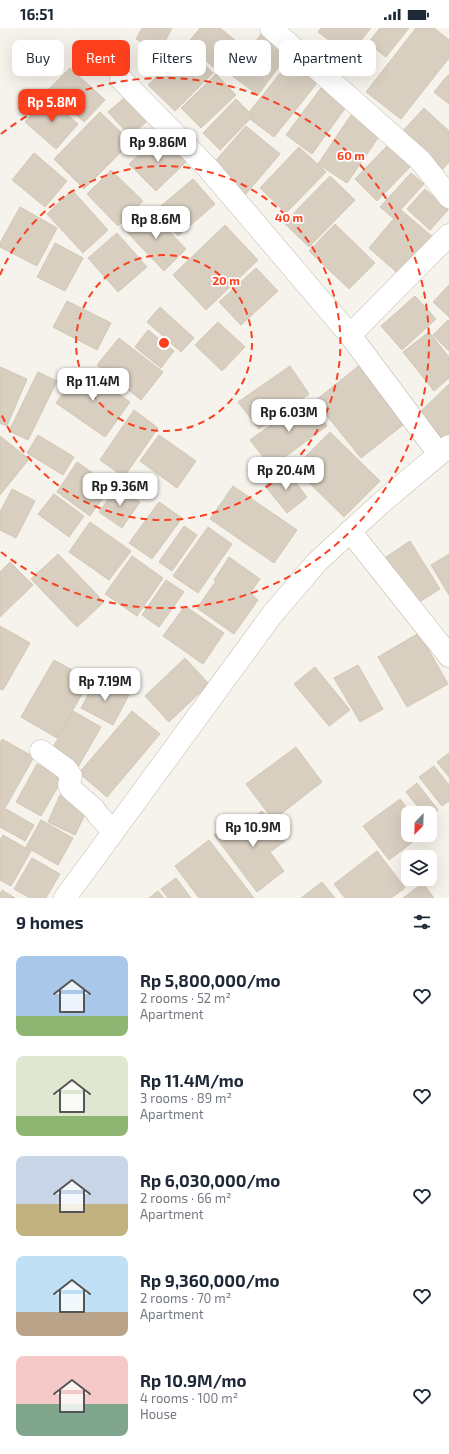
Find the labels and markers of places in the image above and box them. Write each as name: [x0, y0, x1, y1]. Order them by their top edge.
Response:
pin: Rp 5.8M: [15, 89, 89, 123]
pin: Rp 9.86M: [117, 129, 199, 163]
pin: Rp 8.6M: [119, 206, 193, 240]
centre of rings: [157, 336, 171, 350]
pin: Rp 11.4M: [52, 368, 134, 402]
pin: Rp 6.03M: [248, 399, 330, 433]
pin: Rp 20.4M: [245, 457, 327, 491]
pin: Rp 9.36M: [79, 473, 161, 507]
pin: Rp 7.19M: [64, 668, 146, 702]
pin: Rp 10.9M: [212, 814, 294, 848]

